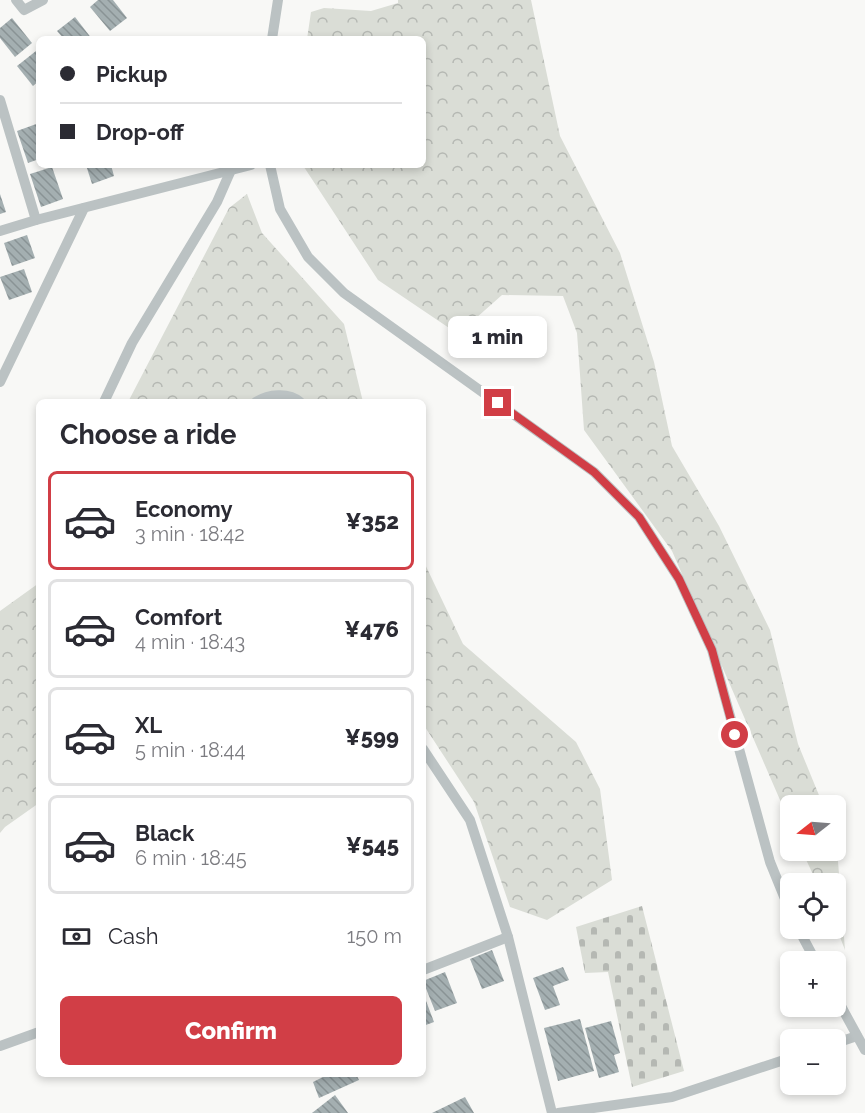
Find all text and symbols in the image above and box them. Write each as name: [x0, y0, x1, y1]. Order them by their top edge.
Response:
text: Pickup: [96, 61, 168, 87]
text: Drop-off: [96, 119, 184, 145]
callout: 1 min: [448, 316, 548, 358]
text: 1 min: [472, 325, 523, 349]
route end: [484, 389, 511, 416]
text: Choose a ride: [60, 419, 236, 450]
icon: car: [63, 494, 117, 548]
text: Economy: [135, 496, 233, 522]
text: ¥352: [345, 508, 399, 534]
text: 3 min · 18:42: [135, 522, 245, 546]
icon: car: [63, 602, 117, 656]
text: Comfort: [135, 604, 222, 630]
text: ¥476: [344, 616, 399, 642]
text: 4 min · 18:43: [135, 630, 245, 654]
icon: car: [63, 710, 117, 764]
text: XL: [135, 712, 162, 738]
route start: [721, 721, 748, 748]
text: ¥599: [345, 724, 399, 750]
text: 5 min · 18:44: [135, 738, 245, 762]
north arrow: [780, 795, 846, 861]
map controls: [780, 795, 846, 1095]
icon: car: [63, 818, 117, 872]
text: Black: [135, 820, 194, 846]
text: ¥545: [346, 832, 399, 858]
text: 6 min · 18:45: [135, 846, 247, 870]
button: locate: [780, 873, 846, 939]
icon: cash: [60, 920, 93, 953]
text: Cash: [108, 923, 159, 949]
text: 150 m: [347, 924, 402, 948]
button: +: [780, 951, 846, 1017]
button: Confirm: [60, 996, 402, 1065]
button: −: [780, 1029, 846, 1095]

